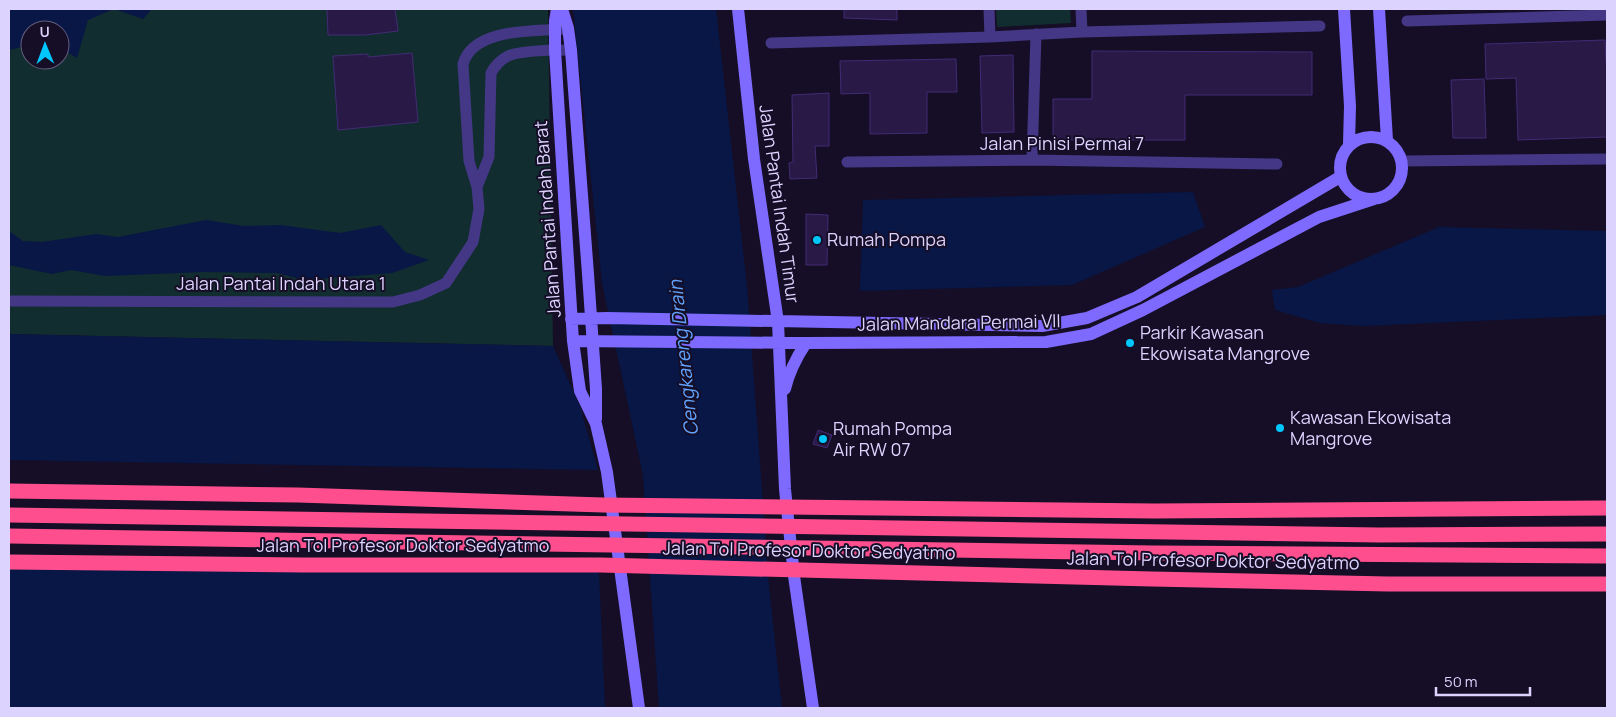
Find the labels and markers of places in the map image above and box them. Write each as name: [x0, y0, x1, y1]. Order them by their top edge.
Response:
place label: Rumah Pompa: [827, 227, 946, 251]
marker: Rumah Pompa: [811, 234, 823, 246]
place label: Parkir Kawasan Ekowisata Mangrove: [1140, 320, 1310, 365]
marker: Parkir Kawasan Ekowisata Mangrove: [1124, 337, 1136, 349]
place label: Kawasan Ekowisata Mangrove: [1290, 405, 1451, 450]
place label: Rumah Pompa Air RW 07: [833, 416, 952, 461]
marker: Kawasan Ekowisata Mangrove: [1274, 422, 1286, 434]
marker: Rumah Pompa Air RW 07: [817, 433, 829, 445]

